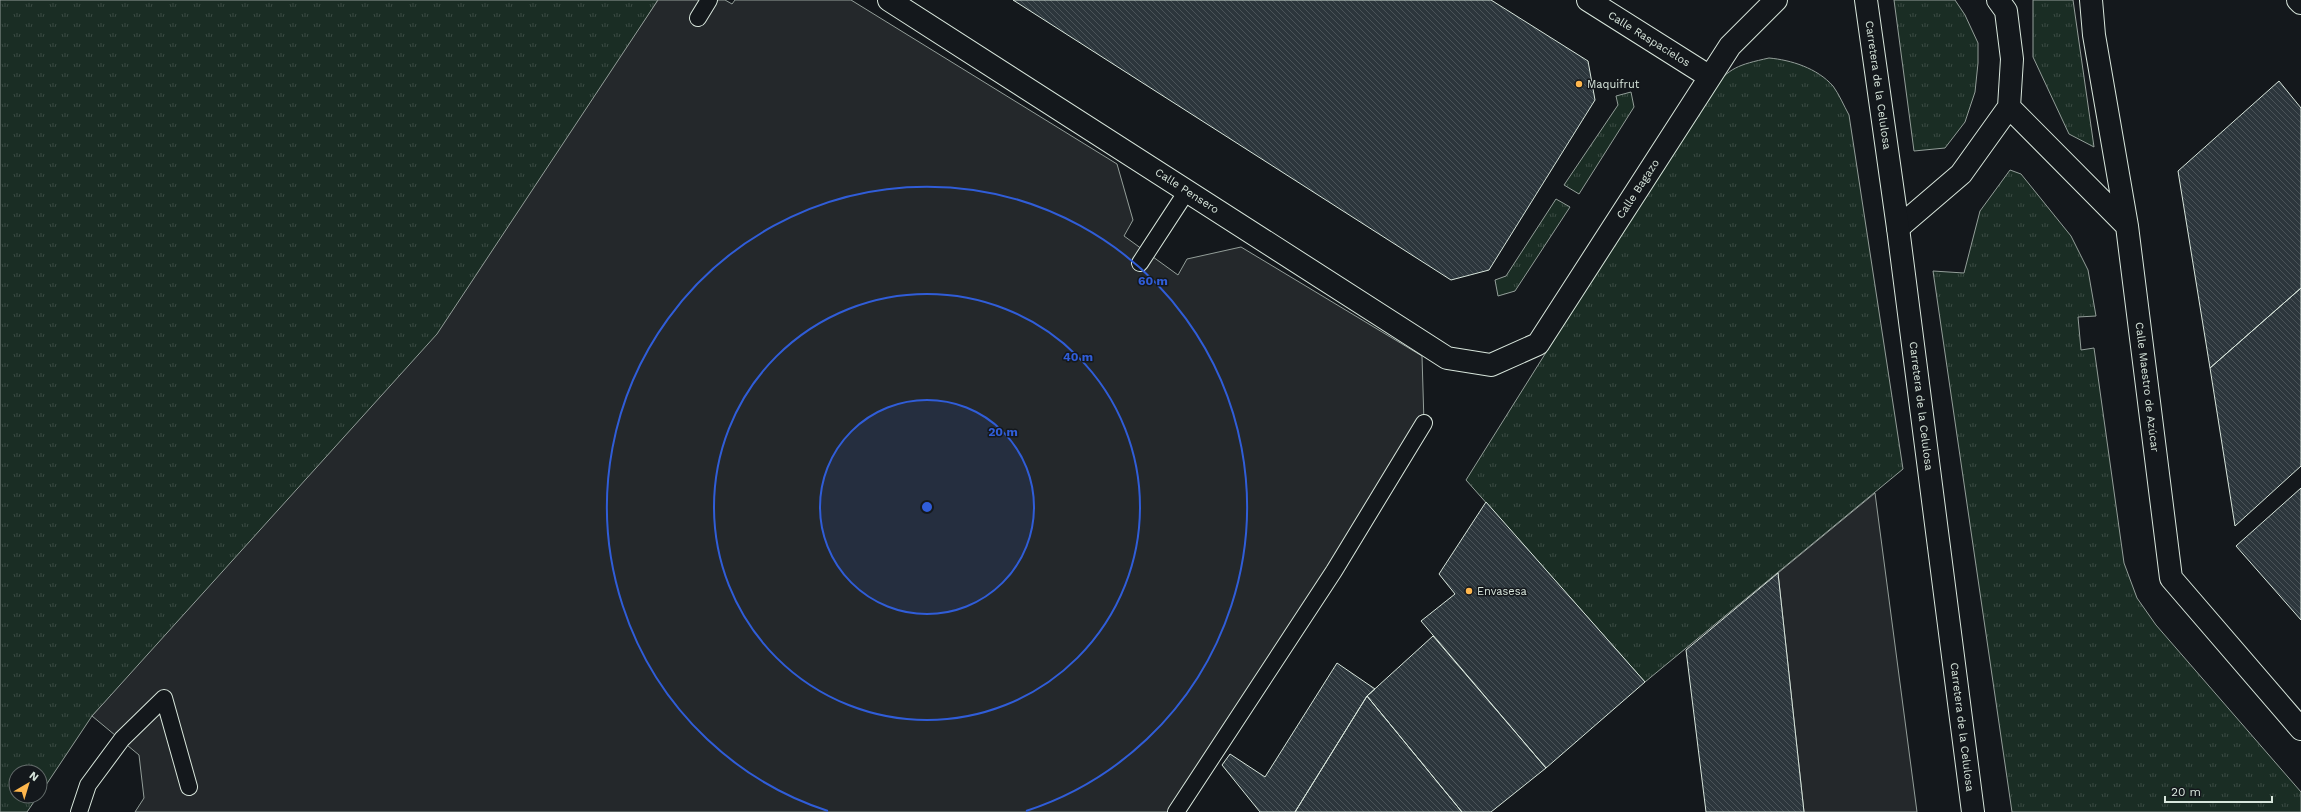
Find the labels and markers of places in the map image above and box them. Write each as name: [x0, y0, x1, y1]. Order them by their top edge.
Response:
place label: Maquifrut: [1587, 78, 1640, 91]
marker: Maquifrut: [1574, 79, 1584, 89]
centre of rings: [920, 500, 934, 514]
place label: Envasesa: [1477, 585, 1527, 598]
marker: Envasesa: [1464, 586, 1474, 596]

